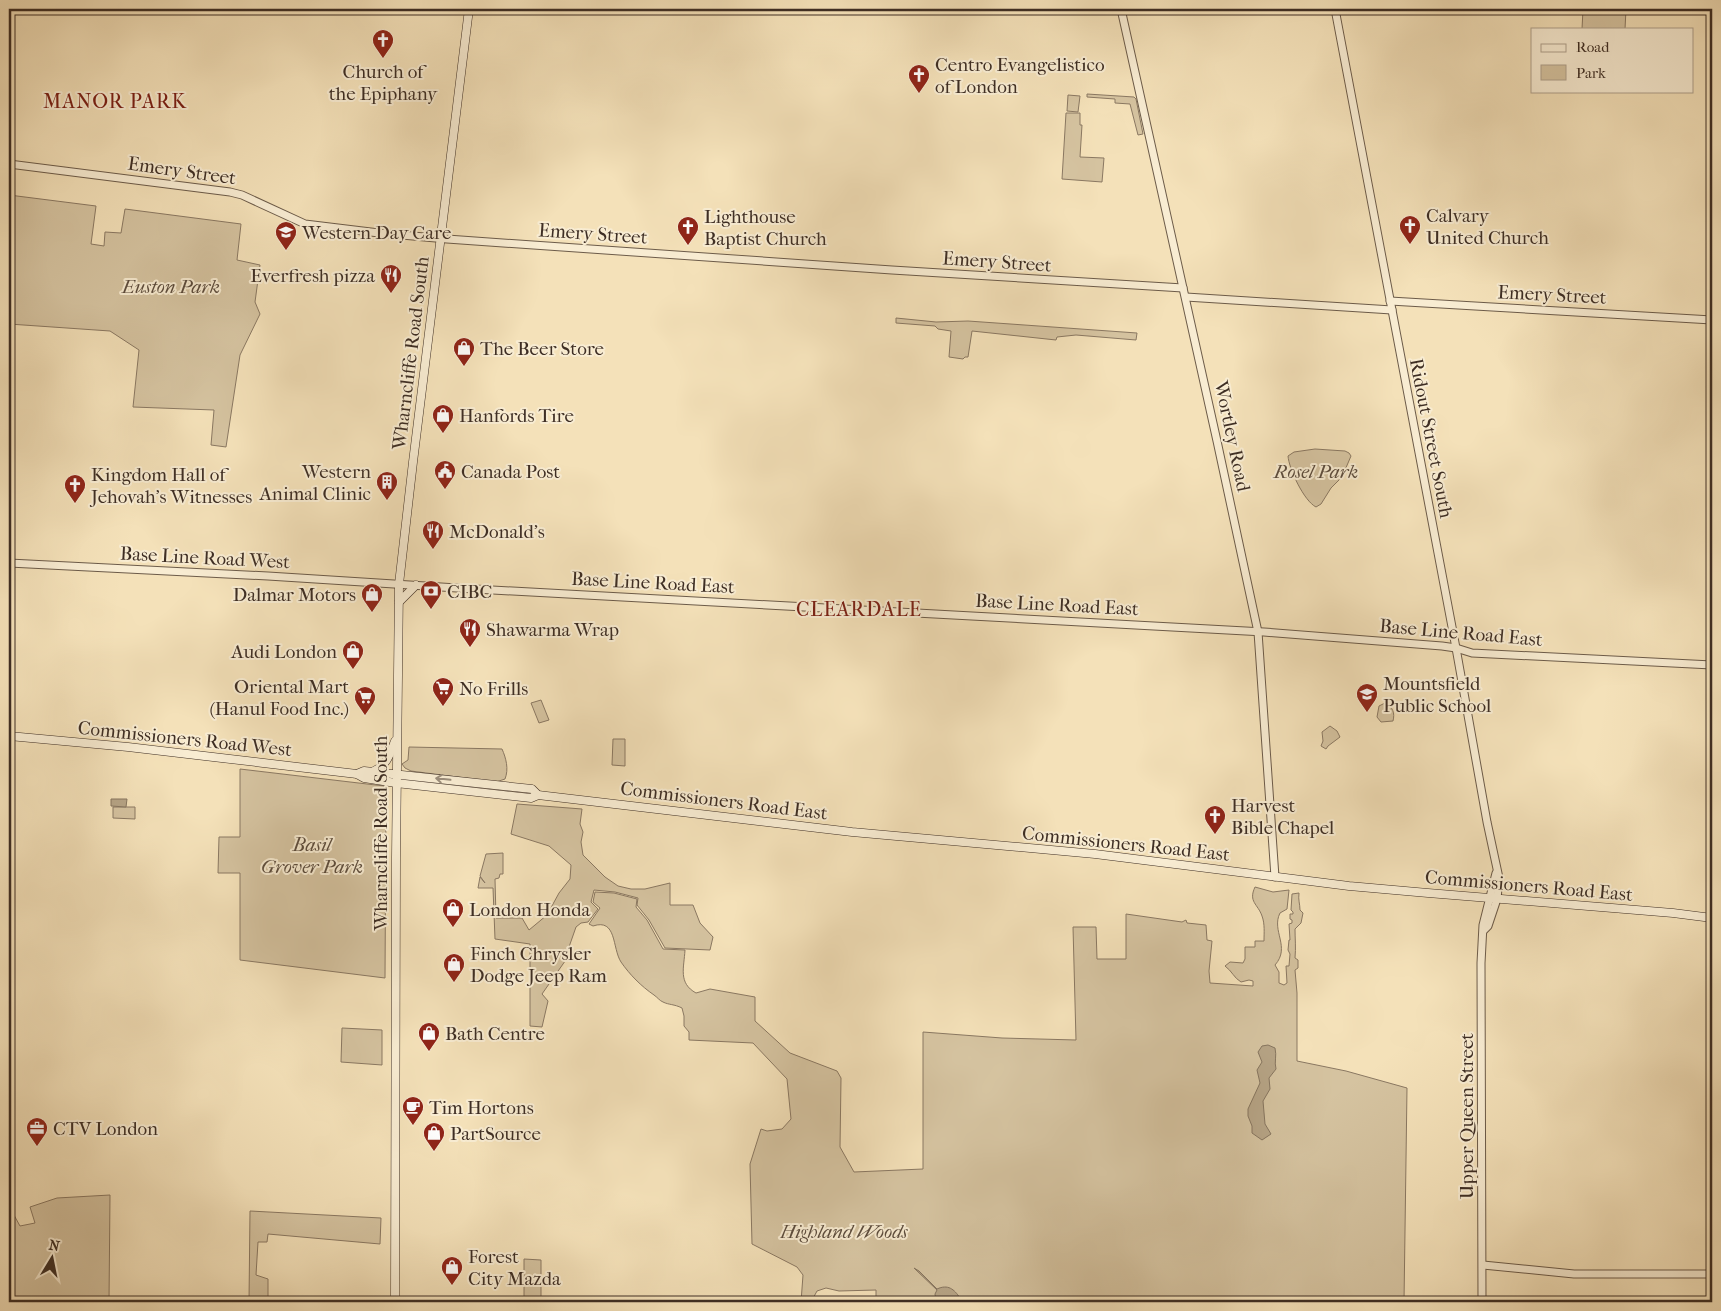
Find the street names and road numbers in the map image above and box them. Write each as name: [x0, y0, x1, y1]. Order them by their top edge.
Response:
street label: Emery Street: [126, 153, 238, 190]
street label: Emery Street: [538, 219, 648, 249]
street label: Emery Street: [942, 247, 1052, 277]
street label: Wharncliffe Road South: [388, 255, 434, 452]
street label: Emery Street: [1497, 281, 1607, 309]
street label: Ridout Street South: [1405, 356, 1457, 520]
street label: Wortley Road: [1209, 378, 1255, 494]
street label: Base Line Road West: [119, 543, 291, 573]
street label: Base Line Road East: [571, 568, 735, 598]
street label: Base Line Road East: [975, 590, 1139, 620]
street label: Base Line Road East: [1378, 615, 1544, 651]
street label: Commissioners Road West: [77, 717, 293, 761]
street label: Wharncliffe Road South: [370, 735, 392, 931]
street label: Commissioners Road East: [619, 777, 829, 825]
street label: Commissioners Road East: [1021, 822, 1231, 866]
street label: Commissioners Road East: [1424, 866, 1634, 906]
street label: Upper Queen Street: [1456, 1033, 1478, 1199]

